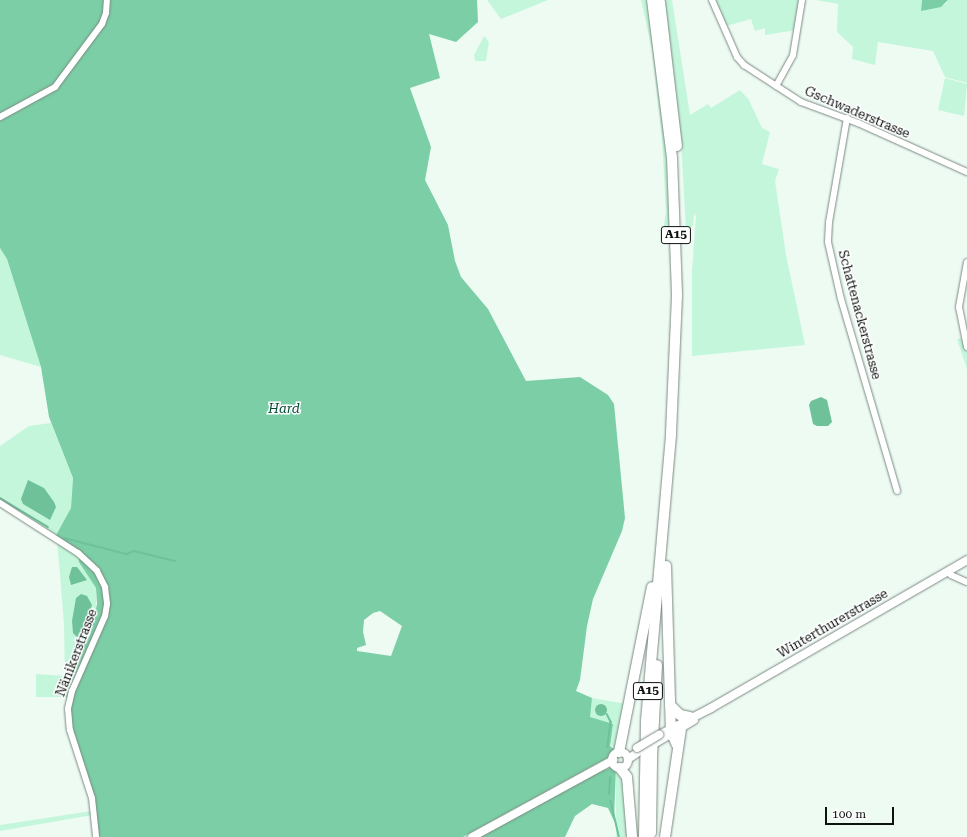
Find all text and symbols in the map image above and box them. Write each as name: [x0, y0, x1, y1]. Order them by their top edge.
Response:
street label: Gschwaderstrasse: [802, 84, 912, 142]
road number: A15: [660, 225, 692, 245]
street label: Schattenackerstrasse: [834, 249, 884, 381]
park label: Hard: [268, 401, 300, 417]
street label: Winterthurerstrasse: [775, 586, 891, 662]
street label: Nänikerstrasse: [53, 607, 101, 699]
road number: A15: [632, 681, 664, 701]
scale bar: [827, 799, 896, 825]
text: 100 m: [832, 807, 866, 821]

